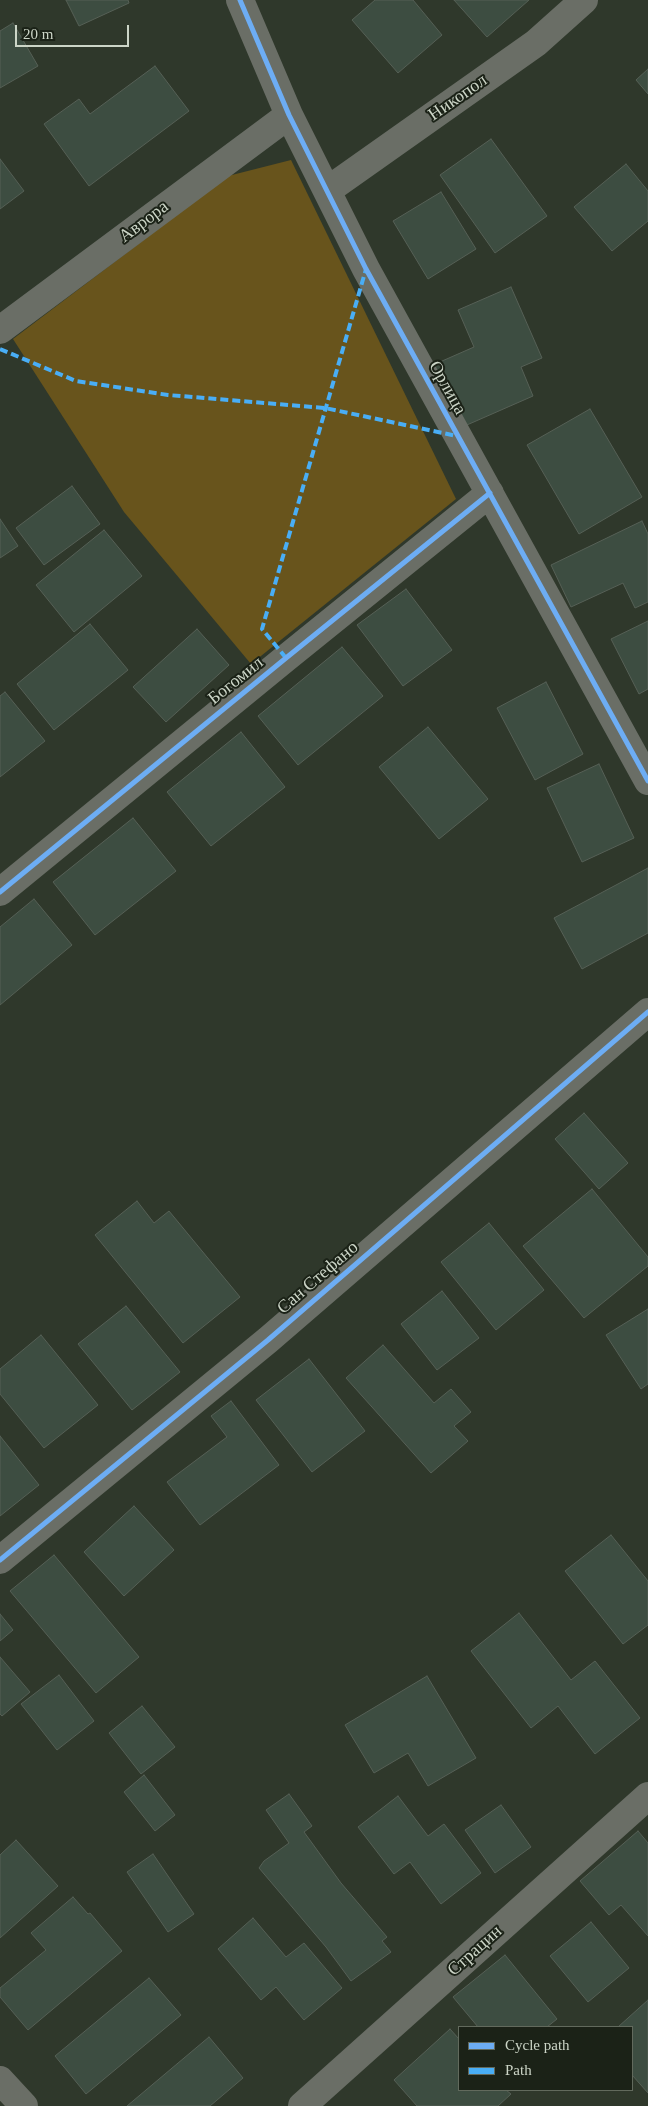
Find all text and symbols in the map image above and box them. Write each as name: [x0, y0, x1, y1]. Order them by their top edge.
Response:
scale bar: [18, 15, 131, 47]
text: 20 m: [23, 26, 53, 42]
street label: Никопол: [424, 70, 492, 126]
street label: Аврора: [115, 196, 173, 248]
street label: Орлица: [423, 357, 471, 419]
street label: Богомил: [204, 652, 268, 710]
street label: Сан Стефано: [273, 1237, 363, 1319]
street label: Страцин: [443, 1921, 507, 1981]
legend: [458, 2026, 633, 2091]
text: Cycle path: [505, 2037, 570, 2053]
text: Path: [505, 2062, 532, 2078]

